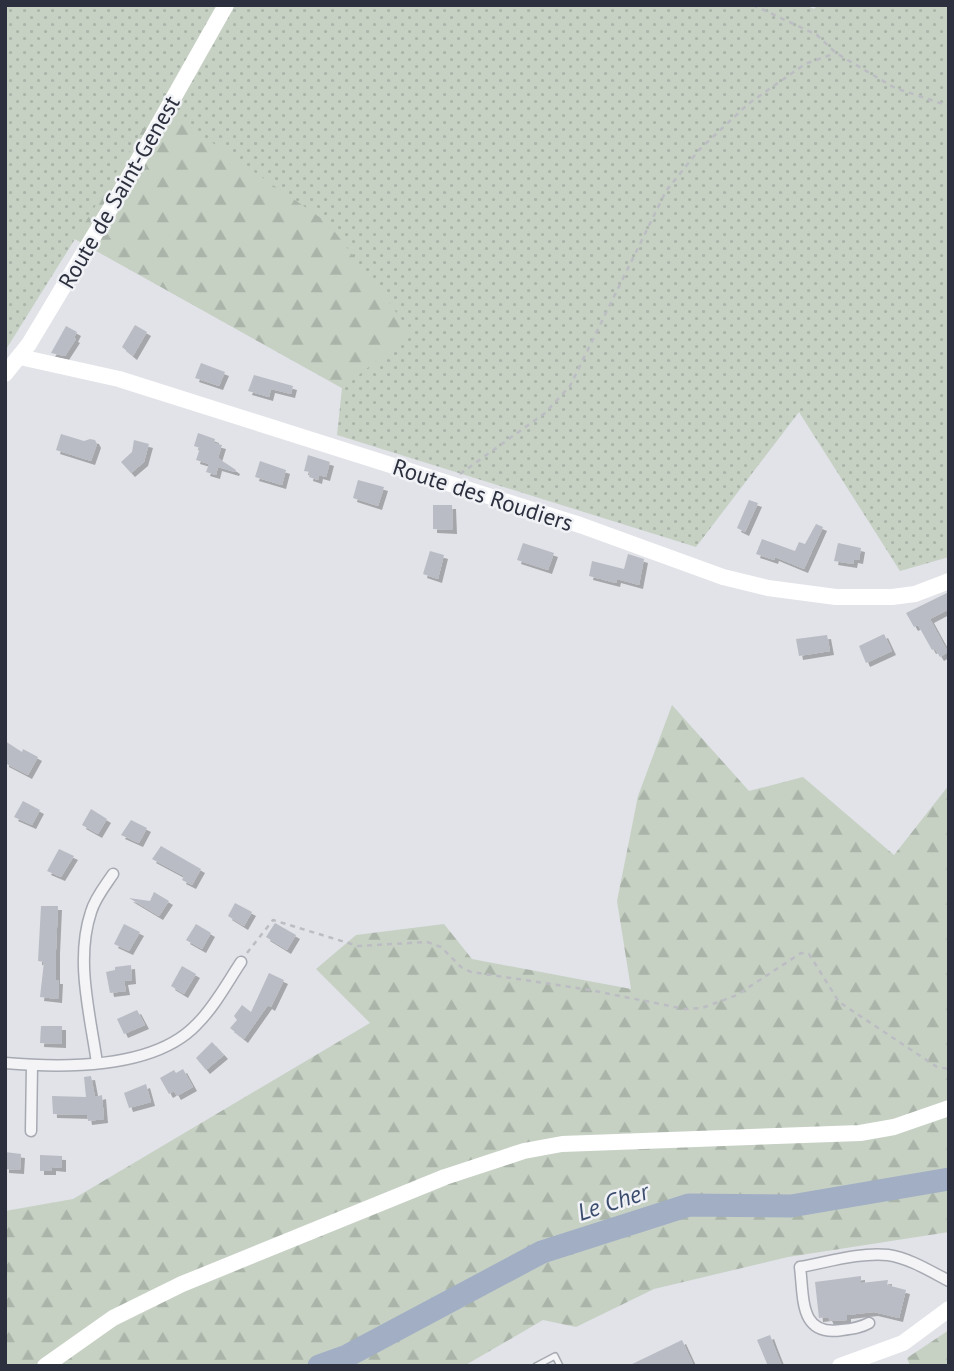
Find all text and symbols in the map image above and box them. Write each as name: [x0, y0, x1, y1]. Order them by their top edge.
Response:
street label: Route de Saint-Genest: [51, 90, 186, 293]
street label: Route des Roudiers: [389, 452, 577, 537]
water label: Le Cher: [573, 1175, 654, 1228]

